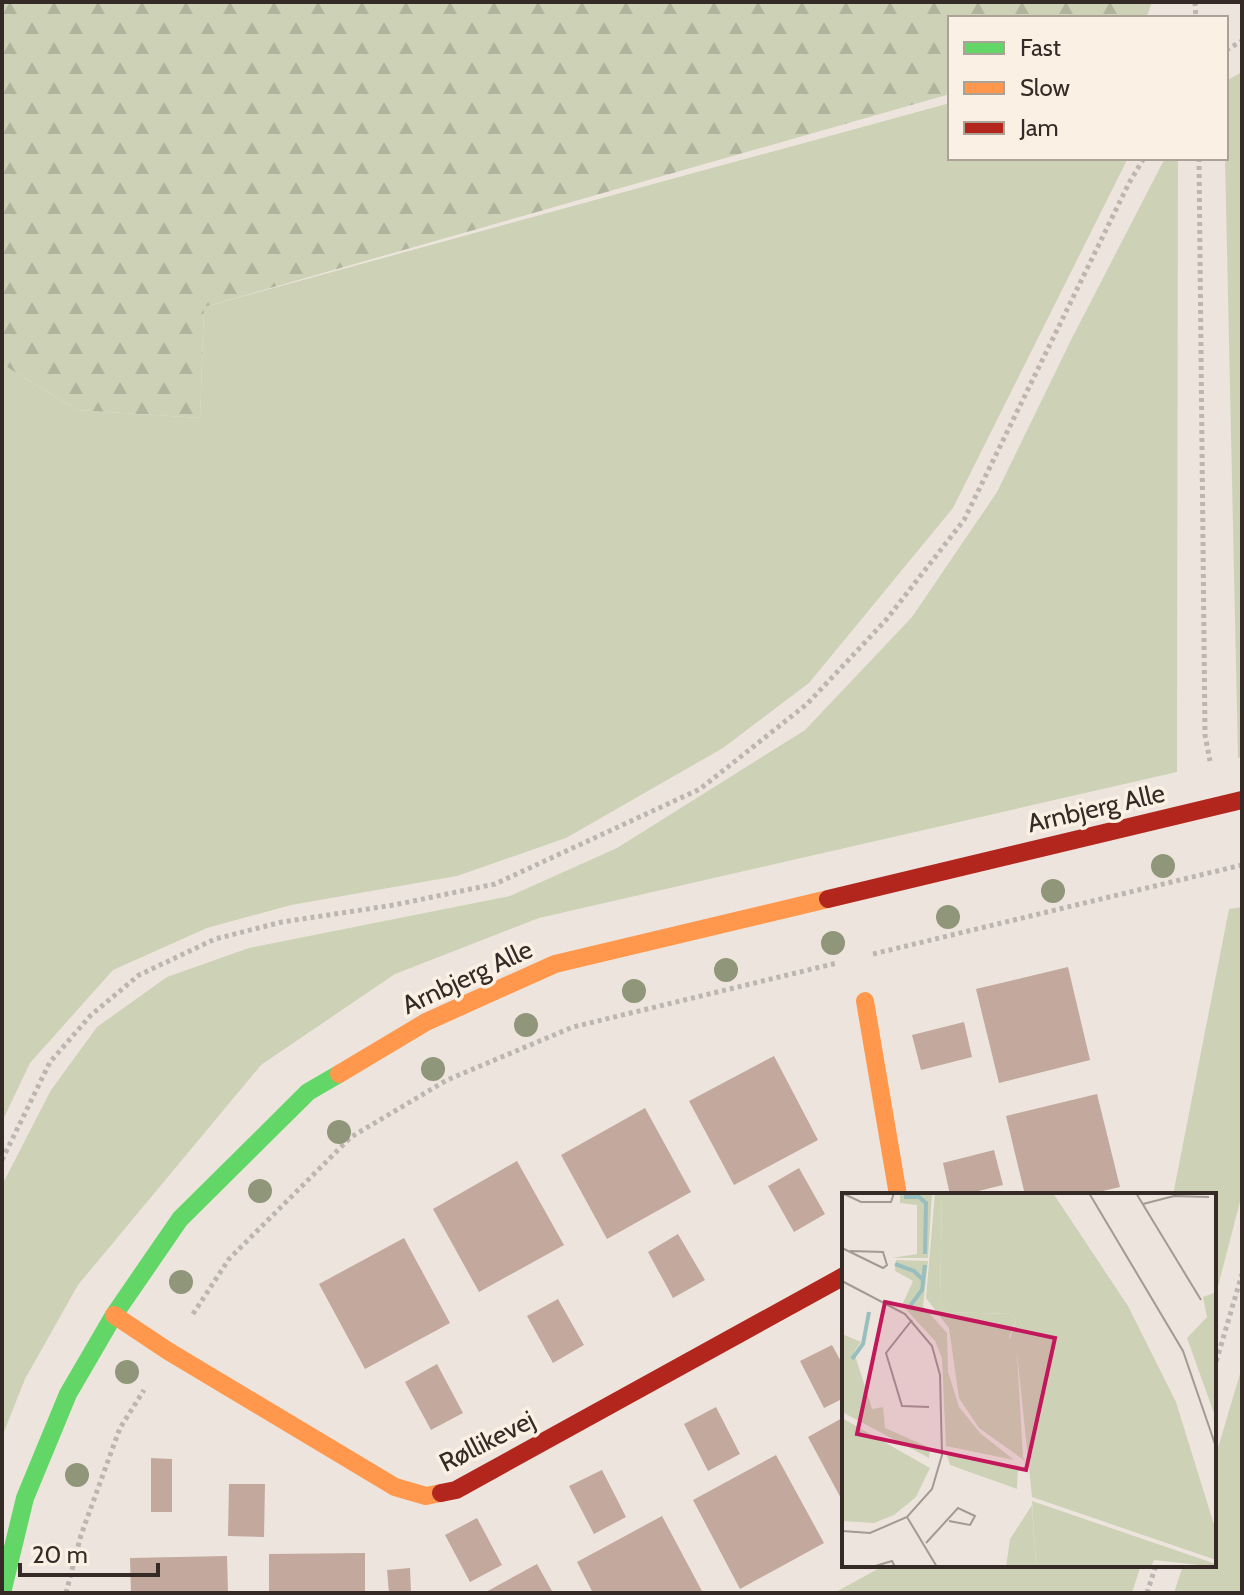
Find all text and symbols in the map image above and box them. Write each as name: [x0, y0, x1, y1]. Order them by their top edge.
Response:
legend: [948, 16, 1228, 160]
text: Fast: [1020, 33, 1061, 62]
text: Slow: [1020, 73, 1070, 102]
text: Jam: [1019, 113, 1058, 142]
street label: Arnbjerg Alle: [1024, 777, 1168, 839]
street label: Arnbjerg Alle: [397, 933, 537, 1021]
inset map: [842, 1193, 1216, 1567]
street label: Røllikevej: [434, 1403, 540, 1479]
scale bar: [20, 1527, 158, 1577]
text: 20 m: [32, 1540, 88, 1569]

